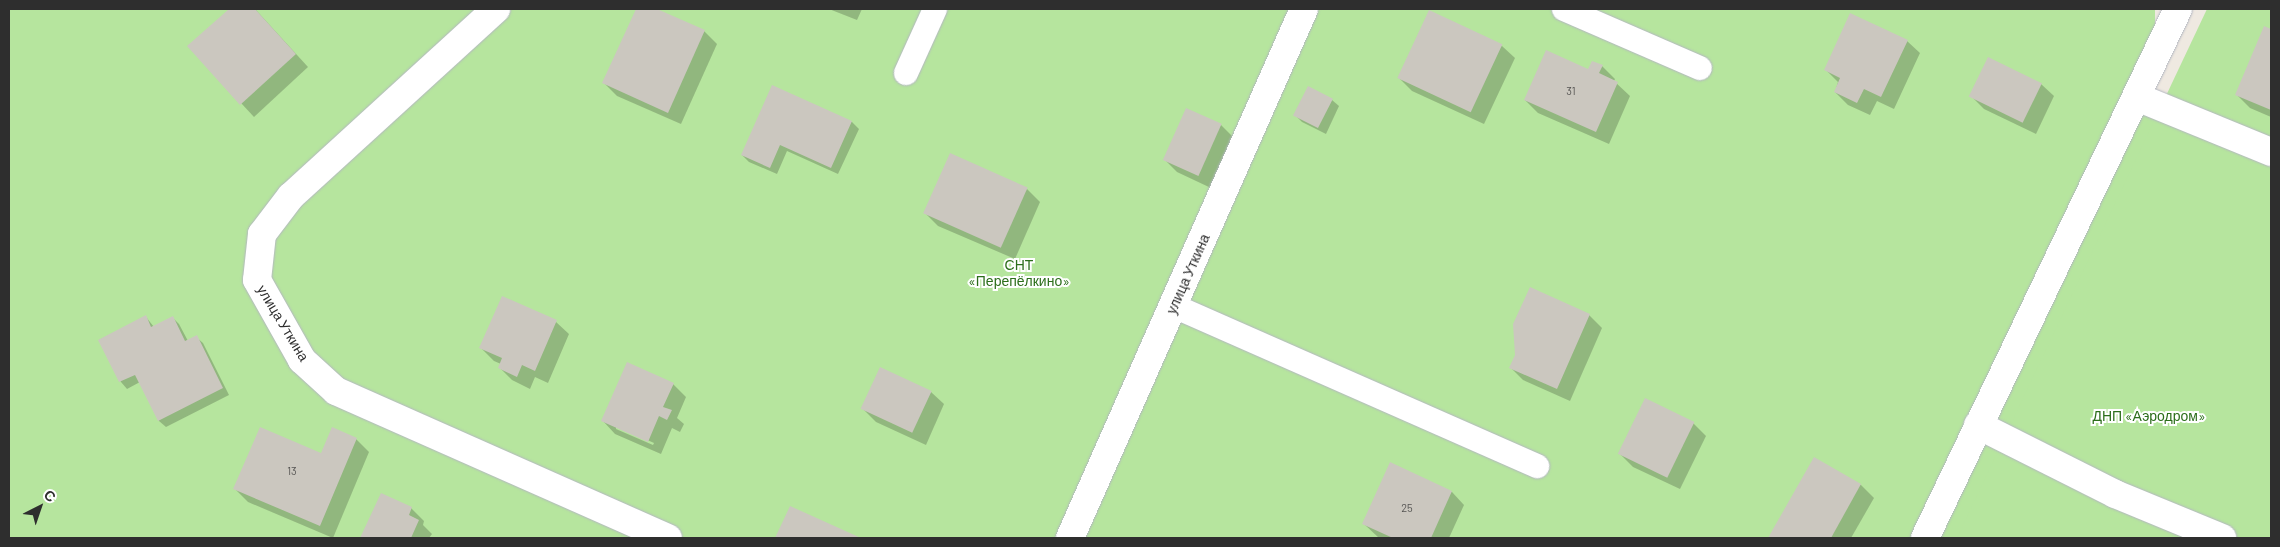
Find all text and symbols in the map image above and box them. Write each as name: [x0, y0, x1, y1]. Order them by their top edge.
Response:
house number: 31: [1566, 84, 1576, 98]
street label: улица Уткина: [1163, 231, 1213, 317]
park label: СНТ «Перепёлкино»: [968, 257, 1070, 290]
street label: улица Уткина: [254, 282, 312, 364]
park label: ДНП «Аэродром»: [2093, 408, 2205, 424]
house number: 13: [287, 464, 297, 478]
north arrow: [15, 482, 65, 532]
text: С: [41, 486, 60, 505]
house number: 25: [1401, 501, 1413, 515]

